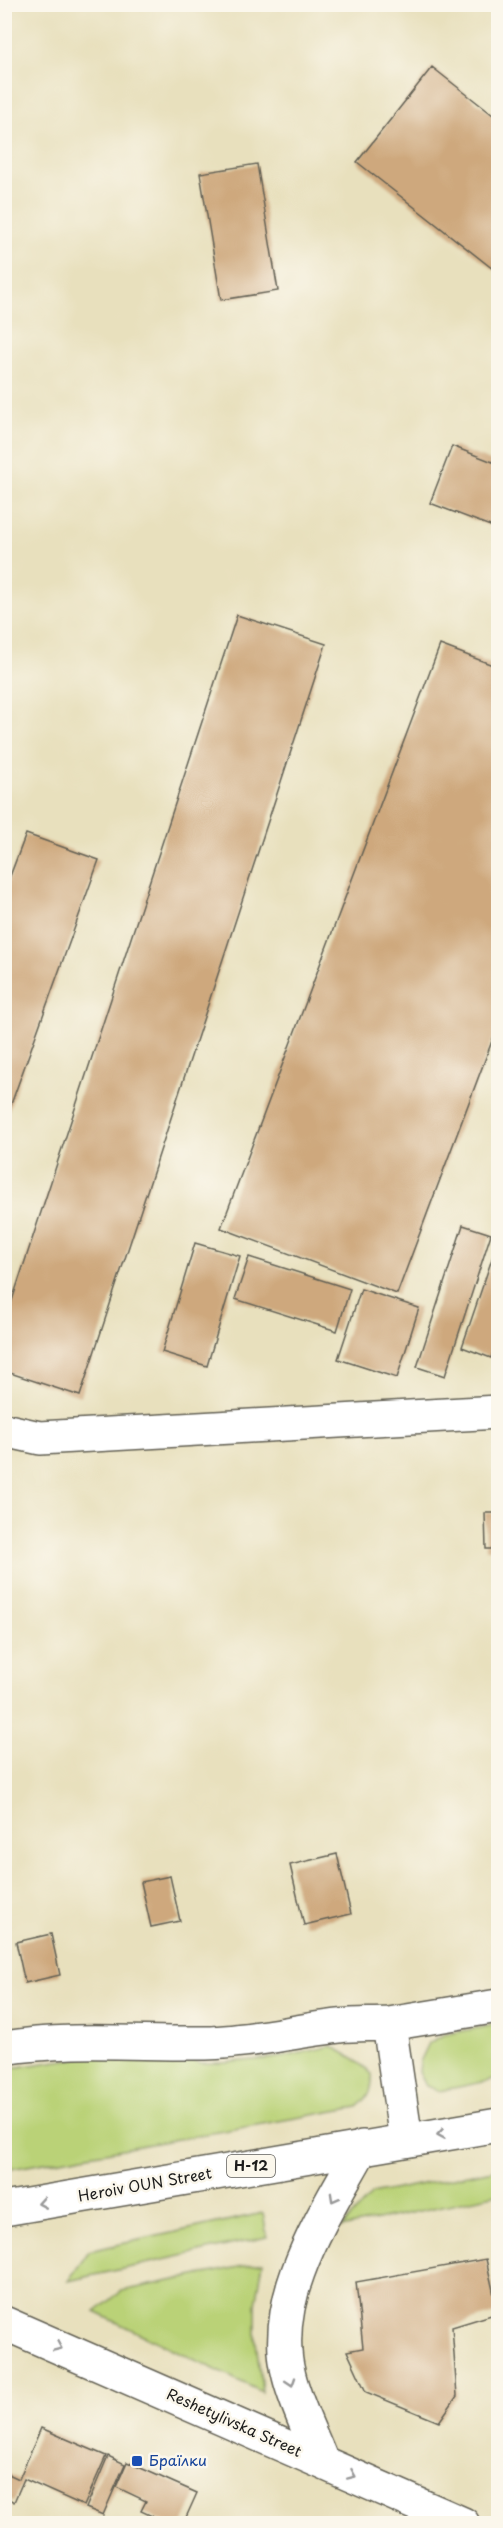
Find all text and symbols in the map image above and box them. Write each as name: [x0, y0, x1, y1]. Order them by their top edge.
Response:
one-way arrow: [436, 2127, 446, 2140]
road number: Н-12: [227, 2155, 275, 2177]
street label: Heroiv OUN Street: [76, 2160, 213, 2207]
one-way arrow: [330, 2192, 341, 2202]
one-way arrow: [37, 2196, 46, 2208]
one-way arrow: [52, 2339, 63, 2351]
one-way arrow: [284, 2376, 297, 2387]
street label: Reshetylivska Street: [163, 2382, 306, 2462]
place label: Браїлки: [149, 2448, 207, 2471]
marker: Браїлки: [130, 2454, 144, 2468]
one-way arrow: [346, 2468, 357, 2480]

